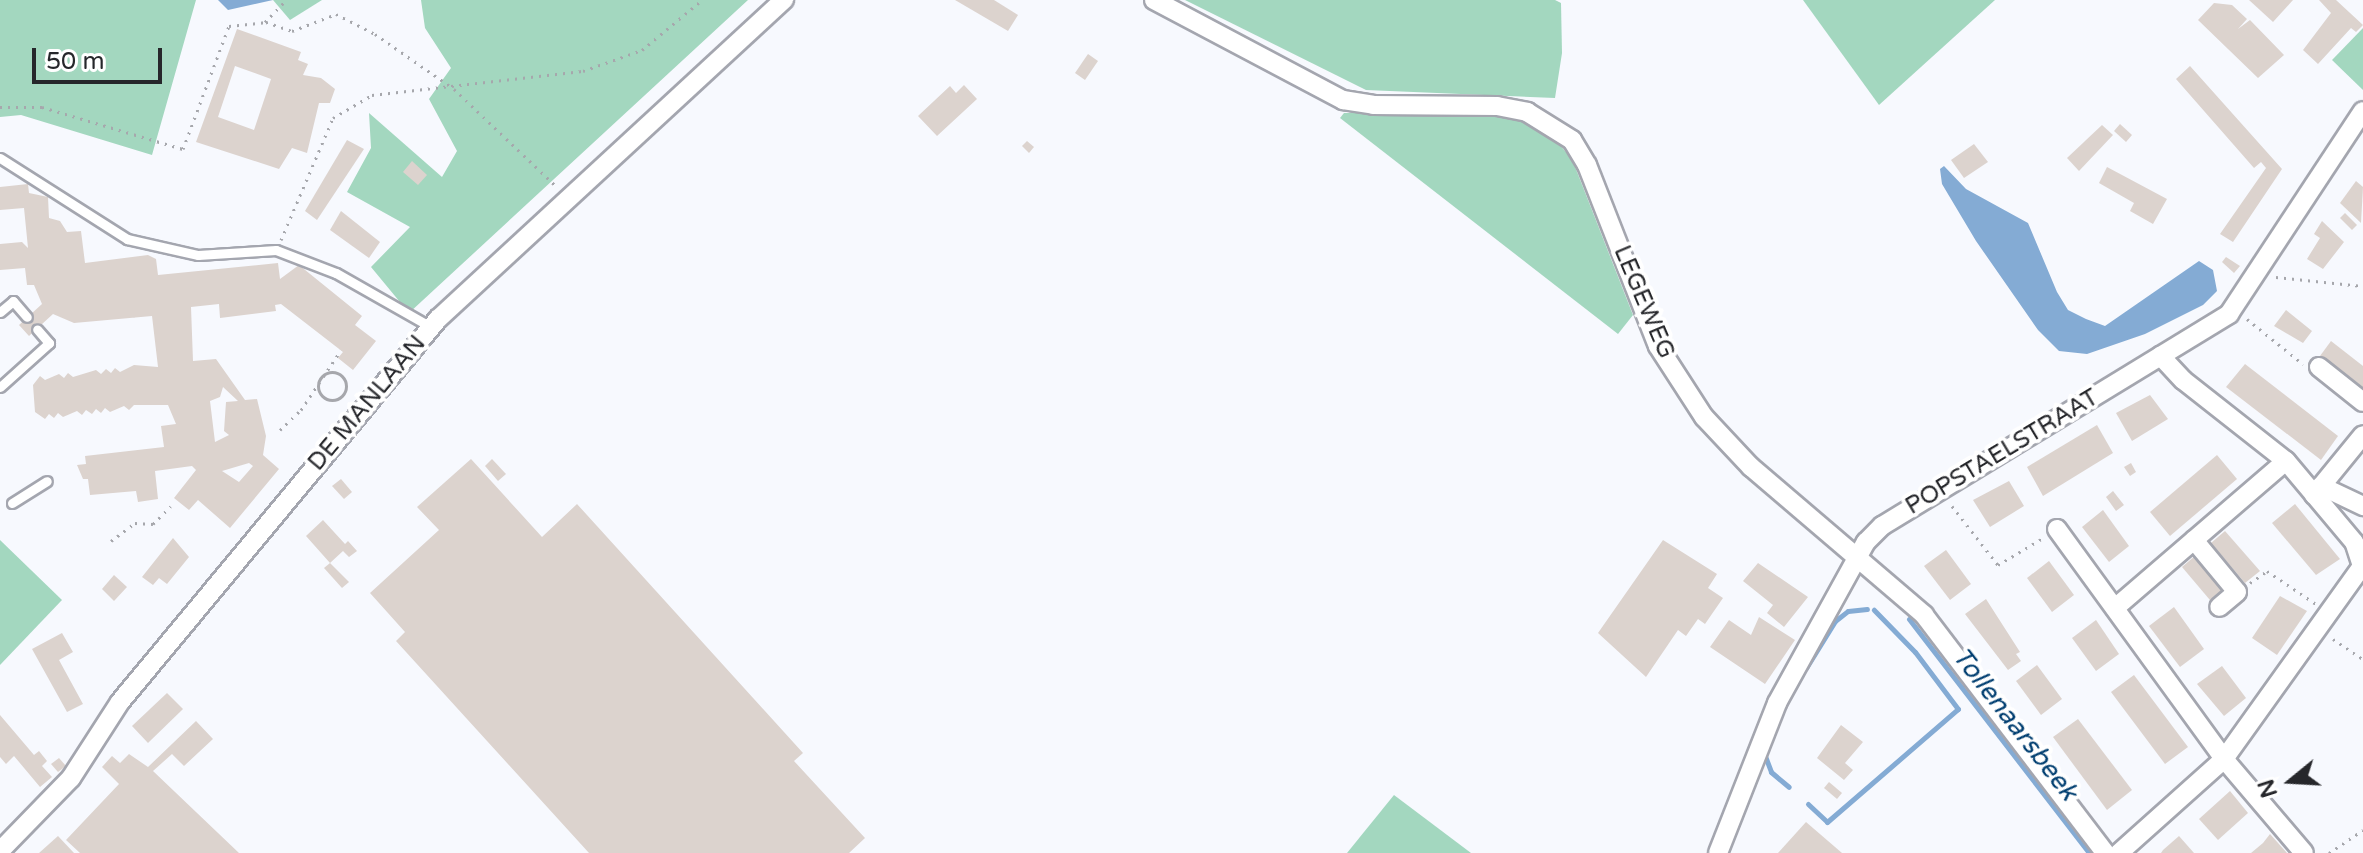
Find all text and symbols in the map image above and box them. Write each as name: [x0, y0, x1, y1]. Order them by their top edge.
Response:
scale bar: [36, 32, 166, 82]
text: 50 m: [46, 47, 104, 76]
street label: LEGEWEG: [1607, 241, 1681, 363]
street label: DE MANLAAN: [302, 329, 432, 477]
street label: POPSTAELSTRAAT: [1900, 383, 2104, 521]
water label: Tollenaarsbeek: [1946, 641, 2084, 807]
north arrow: [2251, 741, 2331, 821]
text: N: [2253, 776, 2283, 801]

